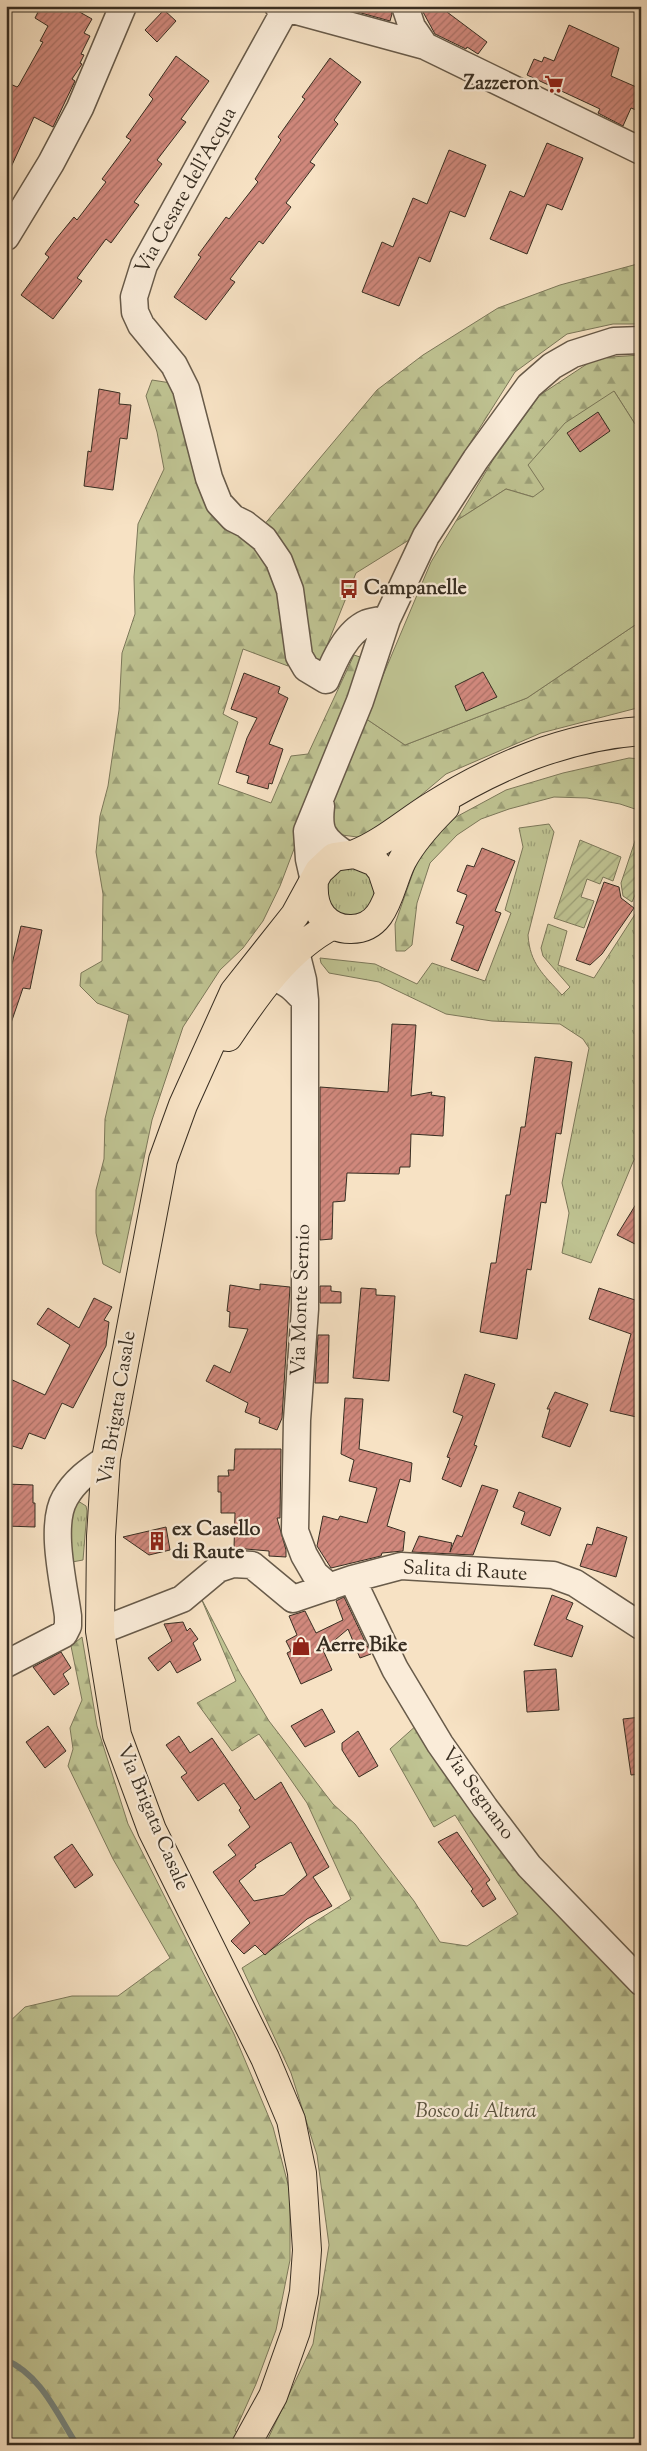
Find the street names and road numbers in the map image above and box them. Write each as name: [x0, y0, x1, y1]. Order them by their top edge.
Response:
street label: Via Cesare dell'Acqua: [129, 102, 245, 280]
street label: Via Monte Sernio: [285, 1223, 319, 1377]
street label: Via Brigata Casale: [91, 1329, 145, 1487]
street label: Salita di Raute: [402, 1554, 528, 1590]
street label: Via Brigata Casale: [108, 1741, 196, 1895]
street label: Via Segnano: [433, 1741, 521, 1847]

